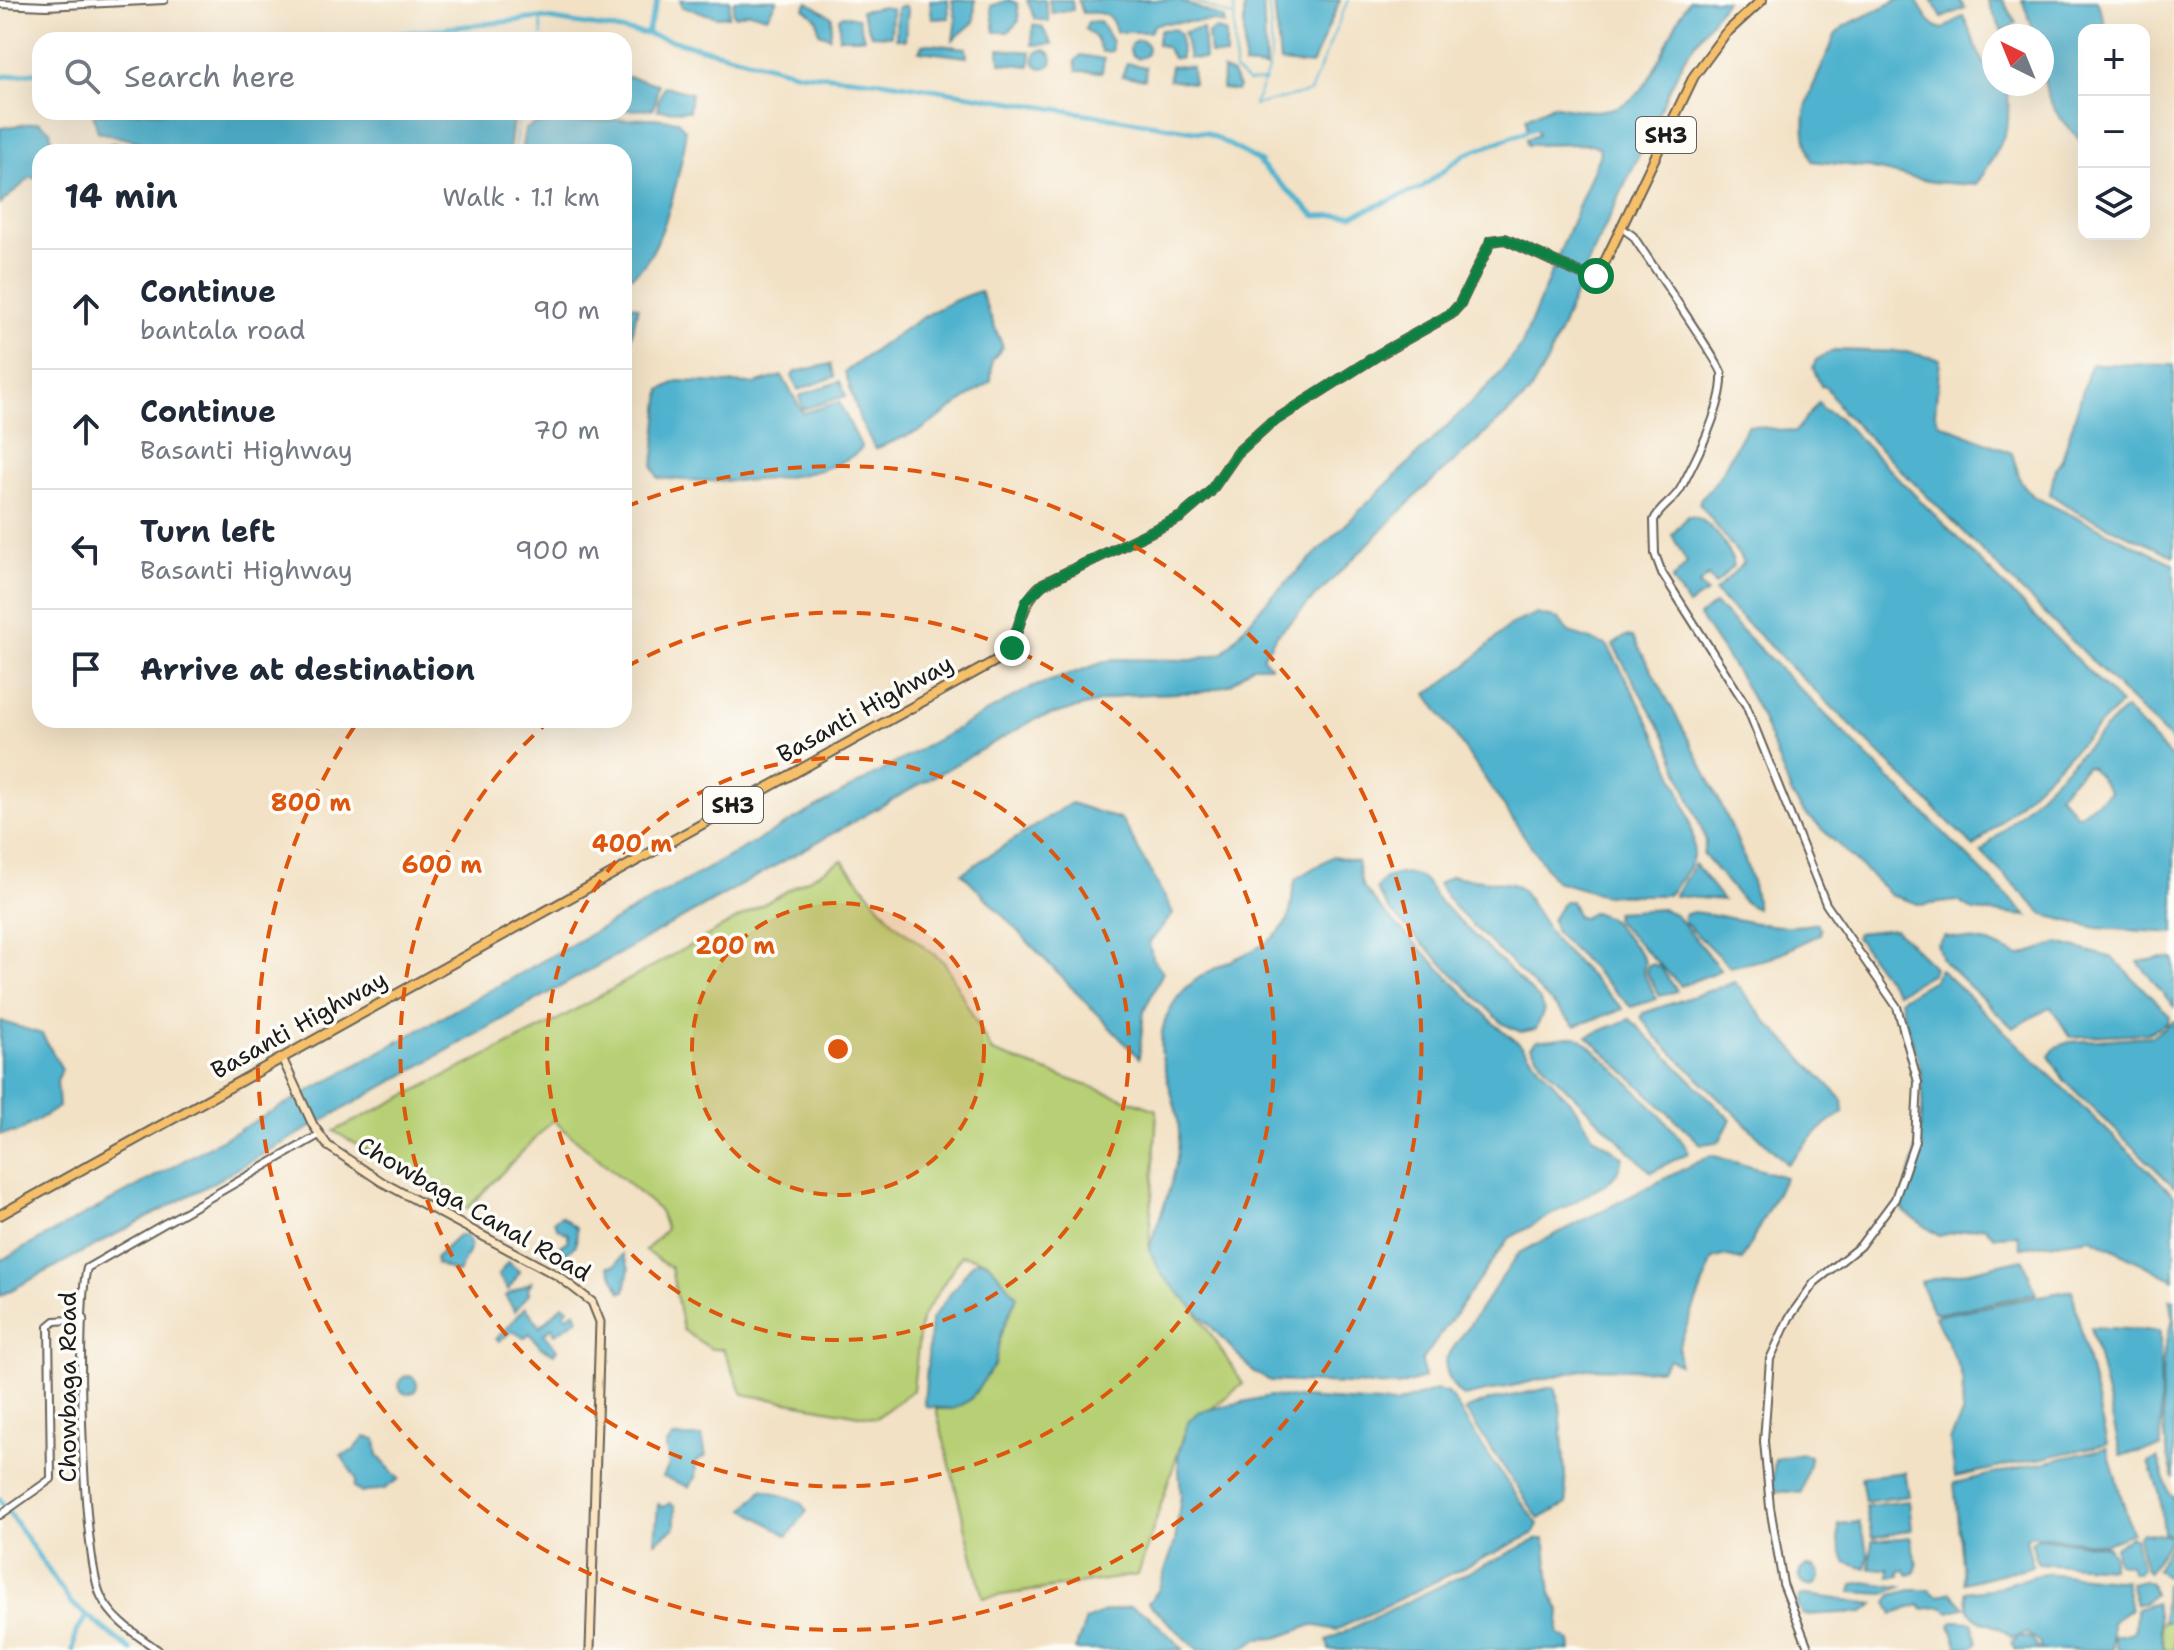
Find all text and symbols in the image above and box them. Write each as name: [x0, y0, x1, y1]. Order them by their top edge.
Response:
north arrow: [1982, 24, 2054, 96]
map controls: [2078, 24, 2150, 240]
button: +: [2078, 24, 2150, 96]
search box: [32, 32, 632, 120]
icon: search: [60, 54, 104, 98]
text: Search here: [124, 56, 295, 97]
button: −: [2078, 96, 2150, 168]
road number: SH3: [1636, 117, 1696, 153]
button: layers: [2078, 168, 2150, 240]
text: 14 min: [64, 173, 178, 219]
text: Walk · 1.1 km: [442, 179, 600, 214]
route start: [1578, 258, 1614, 294]
text: Continue: [140, 271, 276, 312]
icon: ahead: [64, 287, 108, 331]
text: 90 m: [533, 292, 600, 327]
text: bantala road: [140, 312, 306, 347]
text: Continue: [140, 391, 276, 432]
icon: ahead: [64, 407, 108, 451]
text: 70 m: [533, 412, 600, 447]
text: Basanti Highway: [140, 432, 353, 467]
text: Turn left: [140, 511, 275, 552]
icon: left: [64, 527, 108, 571]
text: 900 m: [515, 532, 600, 567]
text: Basanti Highway: [140, 552, 353, 587]
route end: [994, 630, 1030, 666]
icon: arrive: [64, 647, 108, 691]
street label: Basanti Highway: [771, 647, 959, 771]
text: Arrive at destination: [140, 649, 475, 690]
text: 800 m: [271, 787, 351, 819]
road number: SH3: [703, 787, 763, 823]
text: 400 m: [592, 828, 672, 860]
text: 600 m: [402, 849, 482, 881]
text: 200 m: [695, 930, 775, 962]
street label: Basanti Highway: [205, 963, 393, 1087]
centre of rings: [824, 1035, 852, 1063]
street label: Chowbaga Canal Road: [351, 1129, 597, 1289]
street label: Chowbaga Road: [52, 1292, 84, 1482]

